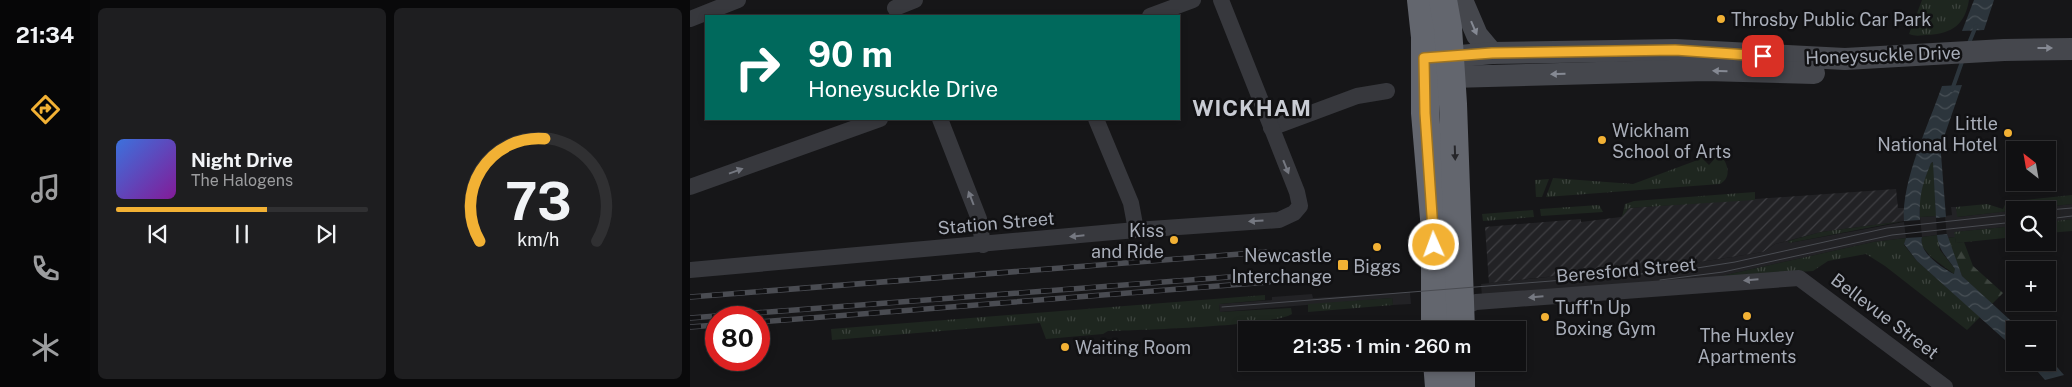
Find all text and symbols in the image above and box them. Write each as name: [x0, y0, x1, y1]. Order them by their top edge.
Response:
place label: Throsby Public Car Park: [1731, 9, 1931, 30]
marker: Throsby Public Car Park: [1715, 13, 1727, 25]
one-way arrow: [1471, 21, 1479, 35]
text: 21:34: [16, 22, 74, 48]
text: 90 m: [808, 34, 893, 75]
icon: right: [725, 35, 790, 100]
pin: [1742, 35, 1784, 77]
icon: arrive: [1749, 42, 1777, 70]
street label: Honeysuckle Drive: [1805, 42, 1961, 68]
one-way arrow: [2037, 44, 2053, 52]
one-way arrow: [1712, 66, 1728, 74]
one-way arrow: [1550, 70, 1566, 78]
text: Honeysuckle Drive: [808, 76, 998, 102]
icon: directions: [28, 92, 63, 127]
district label: WICKHAM: [1192, 95, 1312, 121]
place label: Little National Hotel: [1877, 113, 1998, 155]
place label: Wickham School of Arts: [1612, 120, 1731, 162]
marker: Little National Hotel: [2002, 127, 2014, 139]
marker: Wickham School of Arts: [1596, 134, 1608, 146]
north arrow: [2006, 141, 2056, 191]
map controls: [2006, 141, 2056, 371]
one-way arrow: [1451, 145, 1459, 161]
text: Night Drive: [191, 149, 293, 171]
one-way arrow: [1283, 159, 1291, 174]
one-way arrow: [729, 167, 744, 175]
icon: music: [28, 171, 63, 206]
text: The Halogens: [191, 171, 293, 190]
text: 73: [505, 171, 571, 232]
one-way arrow: [967, 191, 974, 206]
button: search: [2006, 201, 2056, 251]
street label: Station Street: [937, 207, 1055, 239]
one-way arrow: [1248, 218, 1264, 226]
position arrow: [1407, 218, 1459, 270]
icon: previous: [144, 220, 172, 248]
icon: pause: [228, 220, 256, 248]
icon: next: [312, 220, 340, 248]
place label: Kiss and Ride: [1091, 220, 1164, 262]
text: km/h: [517, 229, 559, 250]
one-way arrow: [1069, 232, 1085, 240]
marker: Kiss and Ride: [1168, 234, 1180, 246]
marker: Biggs: [1371, 241, 1383, 253]
place label: Newcastle Interchange: [1232, 245, 1332, 287]
icon: phone: [28, 251, 63, 286]
street label: Beresford Street: [1555, 253, 1697, 287]
place label: Biggs: [1353, 256, 1401, 277]
marker: Newcastle Interchange: [1336, 258, 1350, 272]
button: +: [2006, 261, 2056, 311]
street label: Bellevue Street: [1827, 269, 1943, 363]
one-way arrow: [1742, 277, 1758, 285]
one-way arrow: [1528, 294, 1544, 302]
place label: Tuff'n Up Boxing Gym: [1555, 297, 1656, 339]
speed limit sign: 80: [705, 306, 770, 371]
marker: The Huxley Apartments: [1741, 310, 1753, 322]
marker: Tuff'n Up Boxing Gym: [1539, 311, 1551, 323]
button: −: [2006, 321, 2056, 371]
place label: The Huxley Apartments: [1698, 325, 1796, 367]
icon: climate: [28, 330, 63, 365]
text: 21:35 · 1 min · 260 m: [1293, 335, 1471, 357]
place label: Waiting Room: [1075, 337, 1191, 358]
marker: Waiting Room: [1059, 341, 1071, 353]

